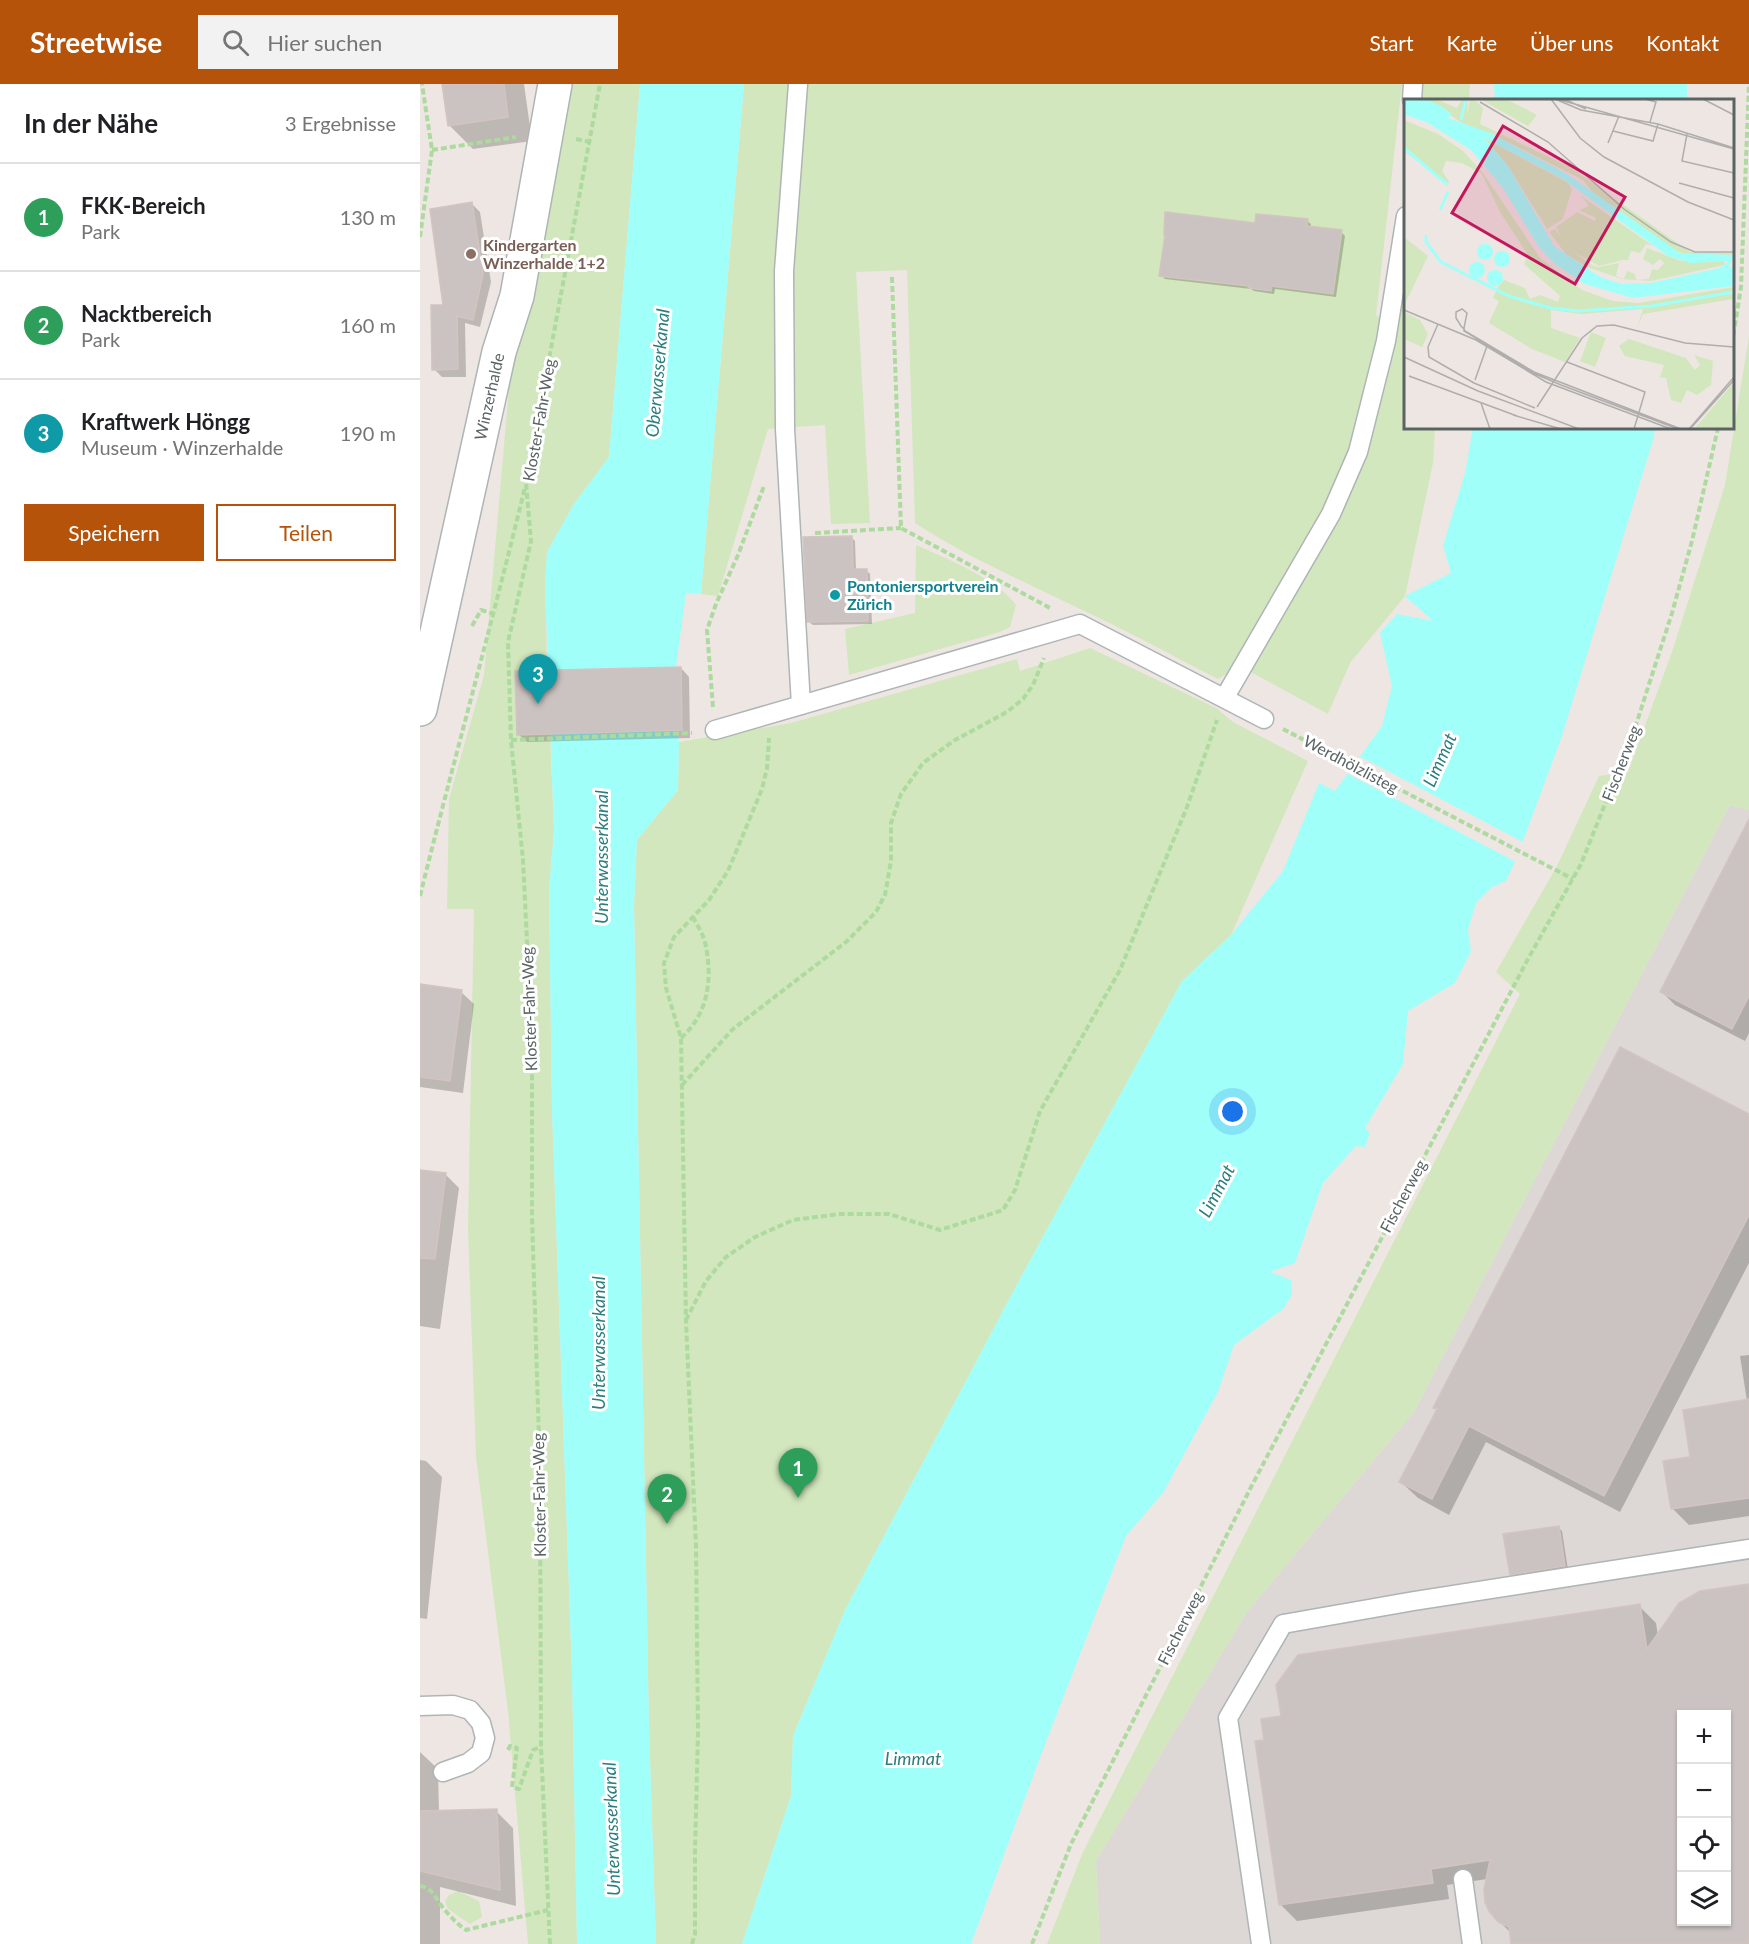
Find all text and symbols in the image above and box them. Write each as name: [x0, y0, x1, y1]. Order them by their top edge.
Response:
search box: [198, 15, 618, 69]
text: Streetwise: [30, 25, 162, 59]
icon: search: [219, 26, 252, 59]
text: Hier suchen: [267, 29, 382, 56]
text: Start: [1369, 30, 1414, 55]
text: Karte: [1447, 30, 1497, 55]
text: Über uns: [1530, 30, 1613, 55]
text: Kontakt: [1646, 30, 1719, 55]
inset map: [1404, 99, 1734, 429]
text: In der Nähe: [24, 107, 158, 139]
text: 3 Ergebnisse: [285, 111, 396, 135]
text: FKK-Bereich: [81, 192, 206, 219]
text: 1: [38, 205, 49, 229]
text: 130 m: [340, 205, 396, 229]
text: Park: [81, 219, 120, 243]
place label: Kindergarten Winzerhalde 1+2: [483, 235, 605, 272]
marker: Kindergarten Winzerhalde 1+2: [464, 247, 478, 261]
text: Nacktbereich: [81, 300, 212, 327]
water label: Oberwasserkanal: [640, 308, 674, 438]
text: 2: [38, 313, 49, 337]
text: 160 m: [340, 313, 396, 337]
text: Park: [81, 327, 120, 351]
street label: Winzerhalde: [470, 351, 508, 442]
street label: Kloster-Fahr-Weg: [518, 357, 559, 483]
text: Kraftwerk Höngg: [81, 408, 250, 435]
text: 3: [38, 421, 49, 445]
text: 190 m: [340, 421, 396, 445]
text: Museum · Winzerhalde: [81, 435, 283, 459]
button: Speichern: [24, 504, 204, 561]
button: Teilen: [216, 504, 396, 561]
place label: Pontoniersportverein Zürich: [847, 576, 999, 613]
marker: Pontoniersportverein Zürich: [828, 588, 842, 602]
pin: 3: [518, 654, 558, 704]
street label: Fischerweg: [1597, 722, 1644, 804]
water label: Limmat: [1418, 729, 1461, 790]
street label: Werdhölzlisteg: [1301, 731, 1402, 797]
water label: Unterwasserkanal: [590, 790, 612, 924]
street label: Kloster-Fahr-Weg: [517, 947, 540, 1071]
your location: [1218, 1097, 1247, 1126]
street label: Fischerweg: [1375, 1156, 1430, 1235]
water label: Limmat: [1193, 1160, 1239, 1221]
water label: Unterwasserkanal: [587, 1276, 609, 1410]
street label: Kloster-Fahr-Weg: [528, 1433, 549, 1557]
pin: 1: [778, 1448, 818, 1498]
pin: 2: [648, 1474, 686, 1524]
street label: Fischerweg: [1153, 1588, 1206, 1668]
map controls: [1677, 1710, 1731, 1926]
button: +: [1677, 1710, 1731, 1764]
water label: Limmat: [885, 1747, 942, 1769]
water label: Unterwasserkanal: [598, 1762, 624, 1896]
button: −: [1677, 1764, 1731, 1818]
button: locate: [1677, 1818, 1731, 1872]
button: layers: [1677, 1872, 1731, 1926]

